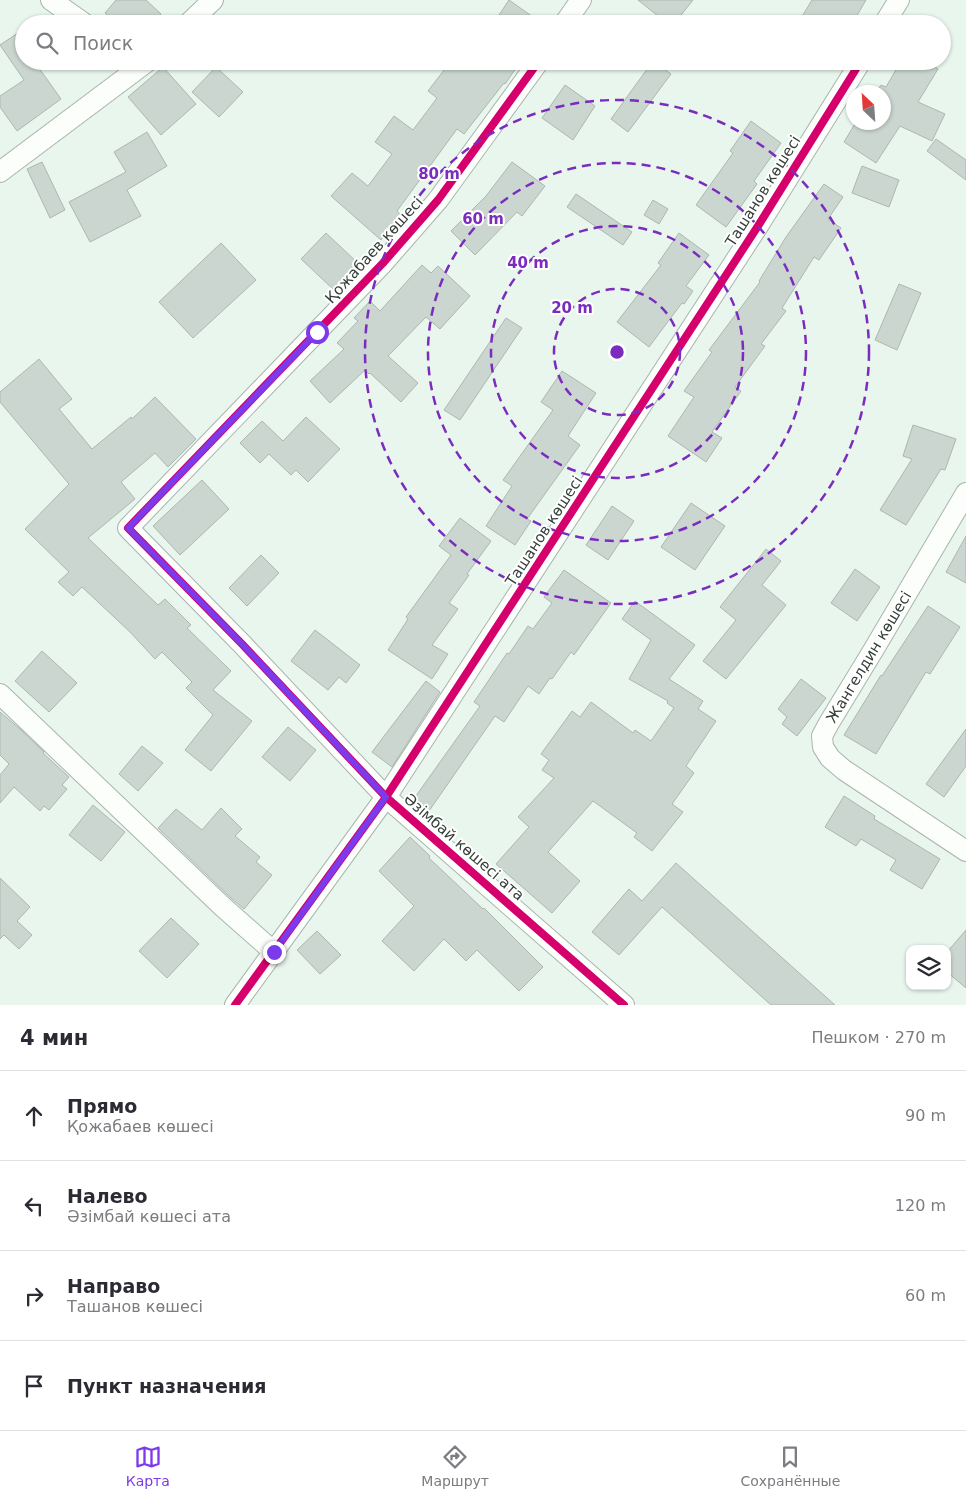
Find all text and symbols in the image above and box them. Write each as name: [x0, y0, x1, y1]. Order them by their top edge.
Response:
search box: [15, 15, 951, 70]
icon: search: [33, 29, 61, 57]
text: Поиск: [73, 32, 133, 54]
north arrow: [846, 85, 891, 130]
street label: Ташанов көшесі: [721, 132, 804, 251]
text: 80 m: [418, 165, 460, 183]
street label: Қожабаев көшесі: [321, 193, 427, 307]
text: 60 m: [462, 210, 504, 228]
text: 40 m: [507, 254, 549, 272]
text: 20 m: [551, 299, 593, 317]
route start: [306, 321, 329, 344]
centre of rings: [608, 343, 626, 361]
street label: Ташанов көшесі: [501, 473, 586, 590]
street label: Жангелдин көшесі: [823, 588, 915, 726]
street label: Әзімбай көшесі ата: [400, 790, 528, 904]
route end: [263, 941, 286, 964]
map controls: [906, 945, 951, 990]
button: layers: [906, 945, 951, 990]
text: 4 мин: [20, 1026, 88, 1050]
text: Пешком · 270 m: [811, 1028, 946, 1047]
text: Прямо: [67, 1095, 137, 1117]
icon: ahead: [20, 1102, 48, 1130]
text: 90 m: [905, 1106, 946, 1125]
text: Қожабаев көшесі: [67, 1117, 214, 1136]
text: Налево: [67, 1185, 148, 1207]
icon: left: [20, 1192, 48, 1220]
text: 120 m: [895, 1196, 946, 1215]
text: Әзімбай көшесі ата: [67, 1207, 231, 1226]
text: Направо: [67, 1275, 160, 1297]
icon: right: [20, 1282, 48, 1310]
text: 60 m: [905, 1286, 946, 1305]
text: Ташанов көшесі: [67, 1297, 203, 1316]
icon: arrive: [20, 1372, 48, 1400]
text: Пункт назначения: [67, 1375, 266, 1397]
tab: Карта: [126, 1443, 170, 1489]
tab: Маршрут: [421, 1443, 489, 1489]
tab: Сохранённые: [740, 1443, 840, 1489]

